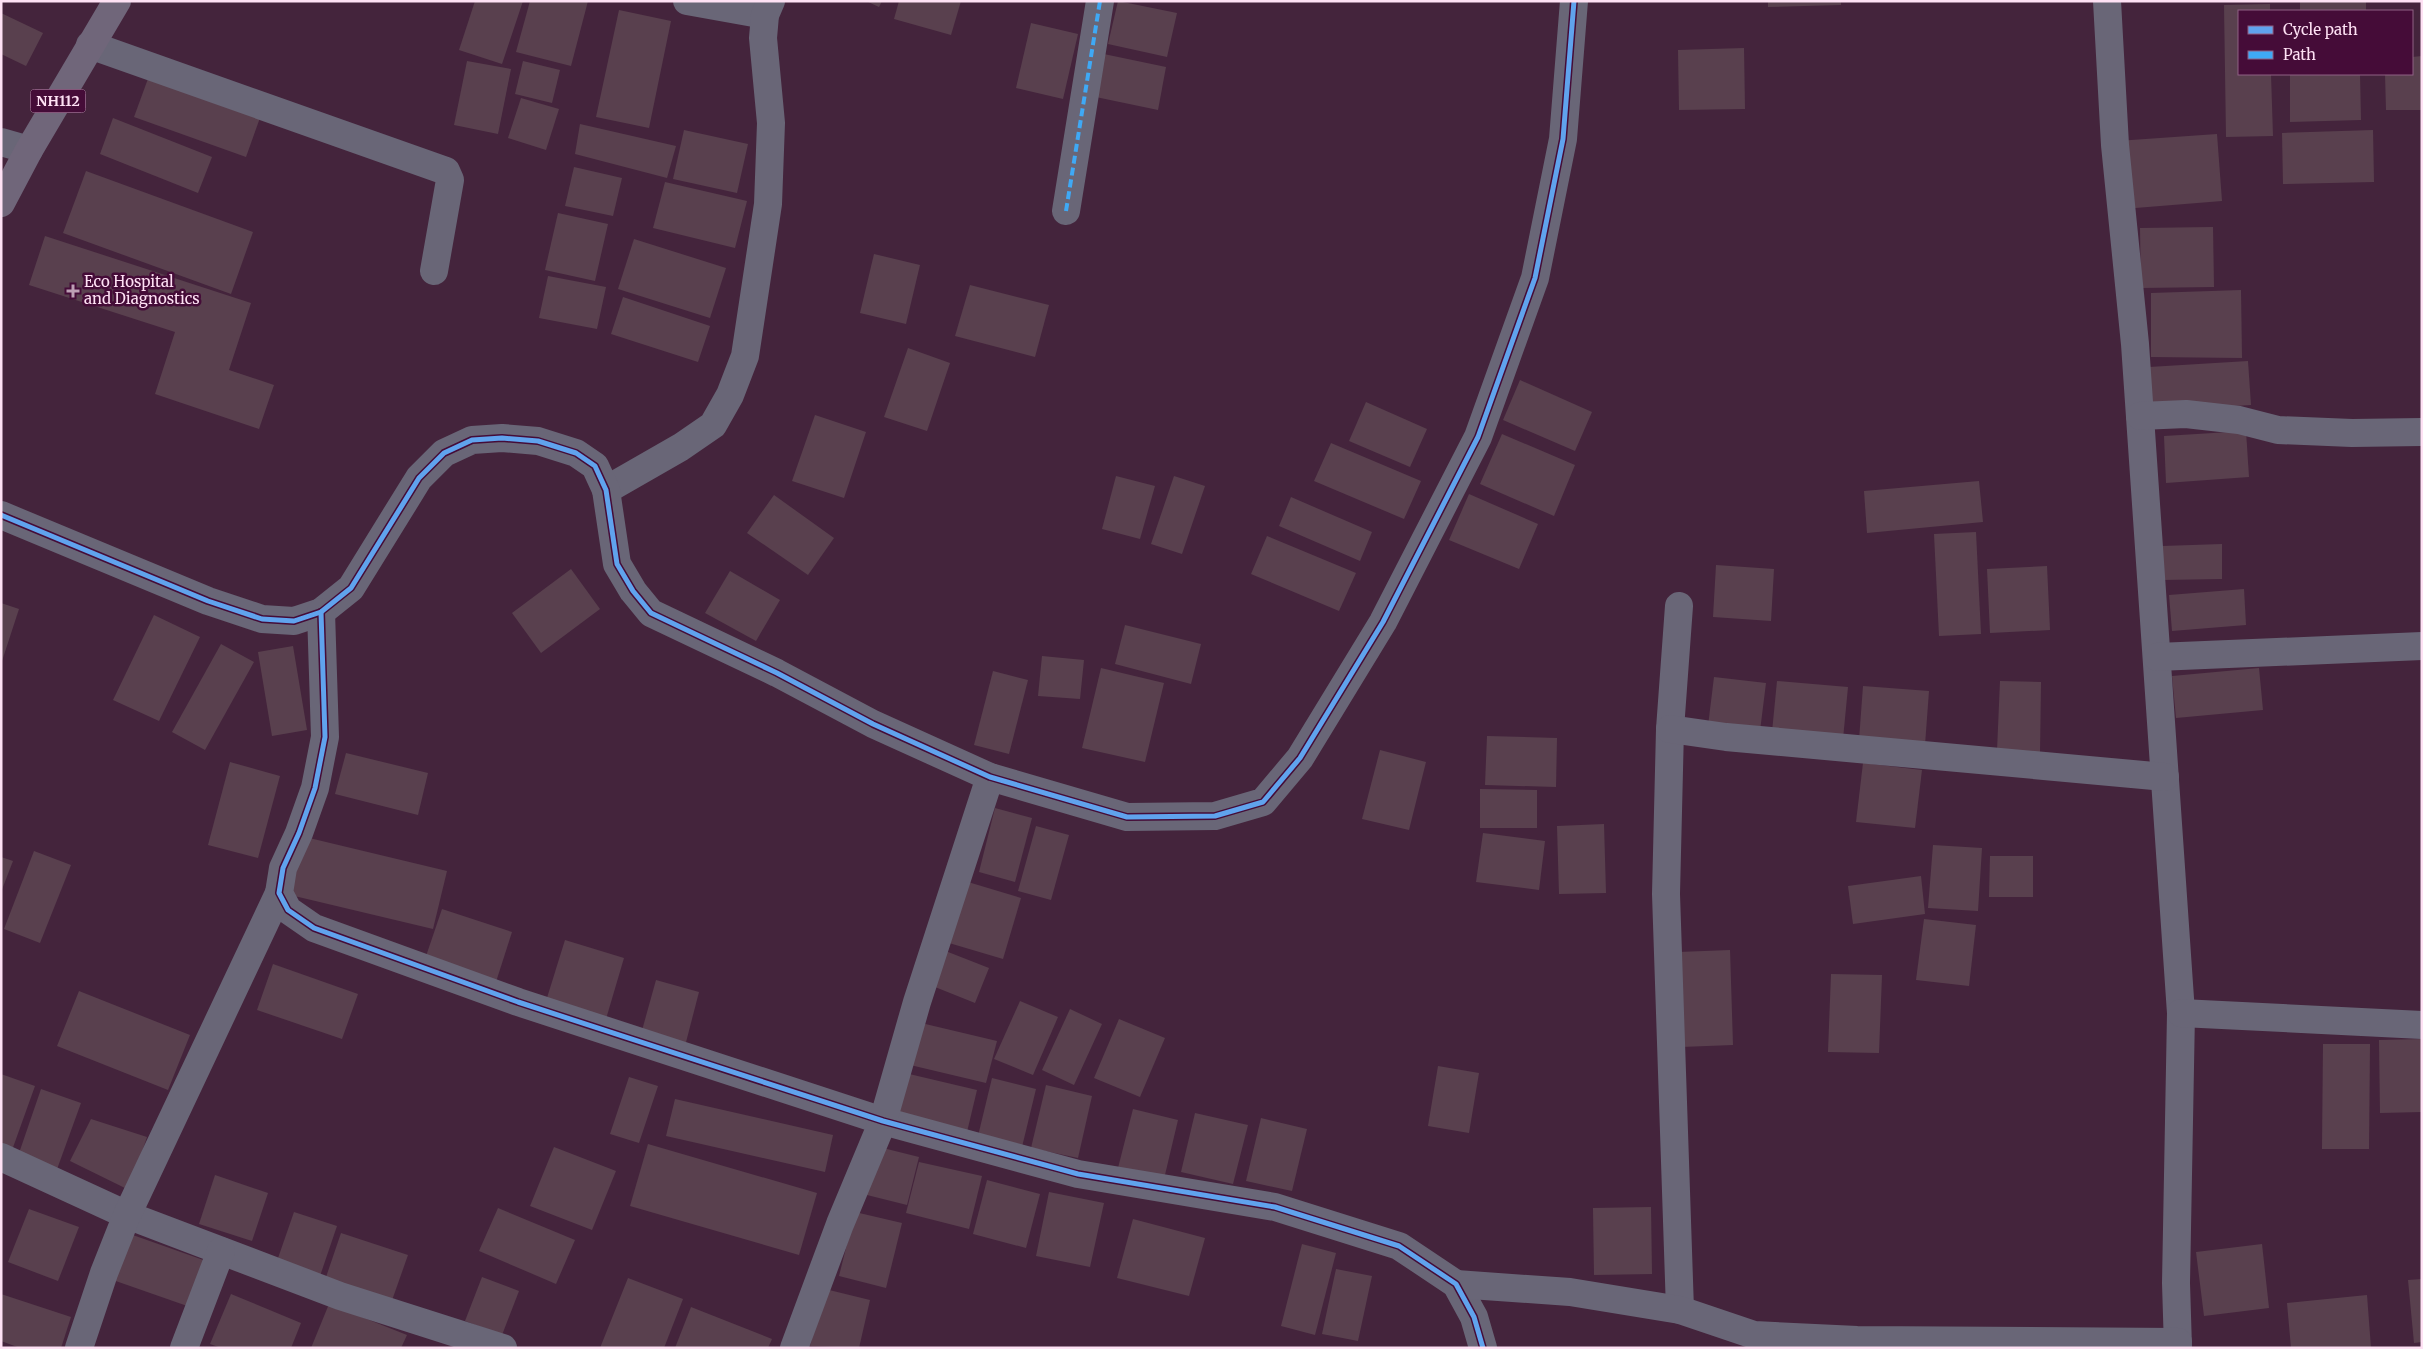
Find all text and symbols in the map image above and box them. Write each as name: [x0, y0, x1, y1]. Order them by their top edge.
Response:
legend: [2238, 10, 2413, 75]
text: Cycle path: [2283, 20, 2358, 39]
text: Path: [2283, 45, 2316, 64]
road number: NH112: [30, 90, 86, 112]
place label: Eco Hospital and Diagnostics: [84, 272, 200, 308]
marker: Eco Hospital and Diagnostics: [66, 284, 80, 298]

